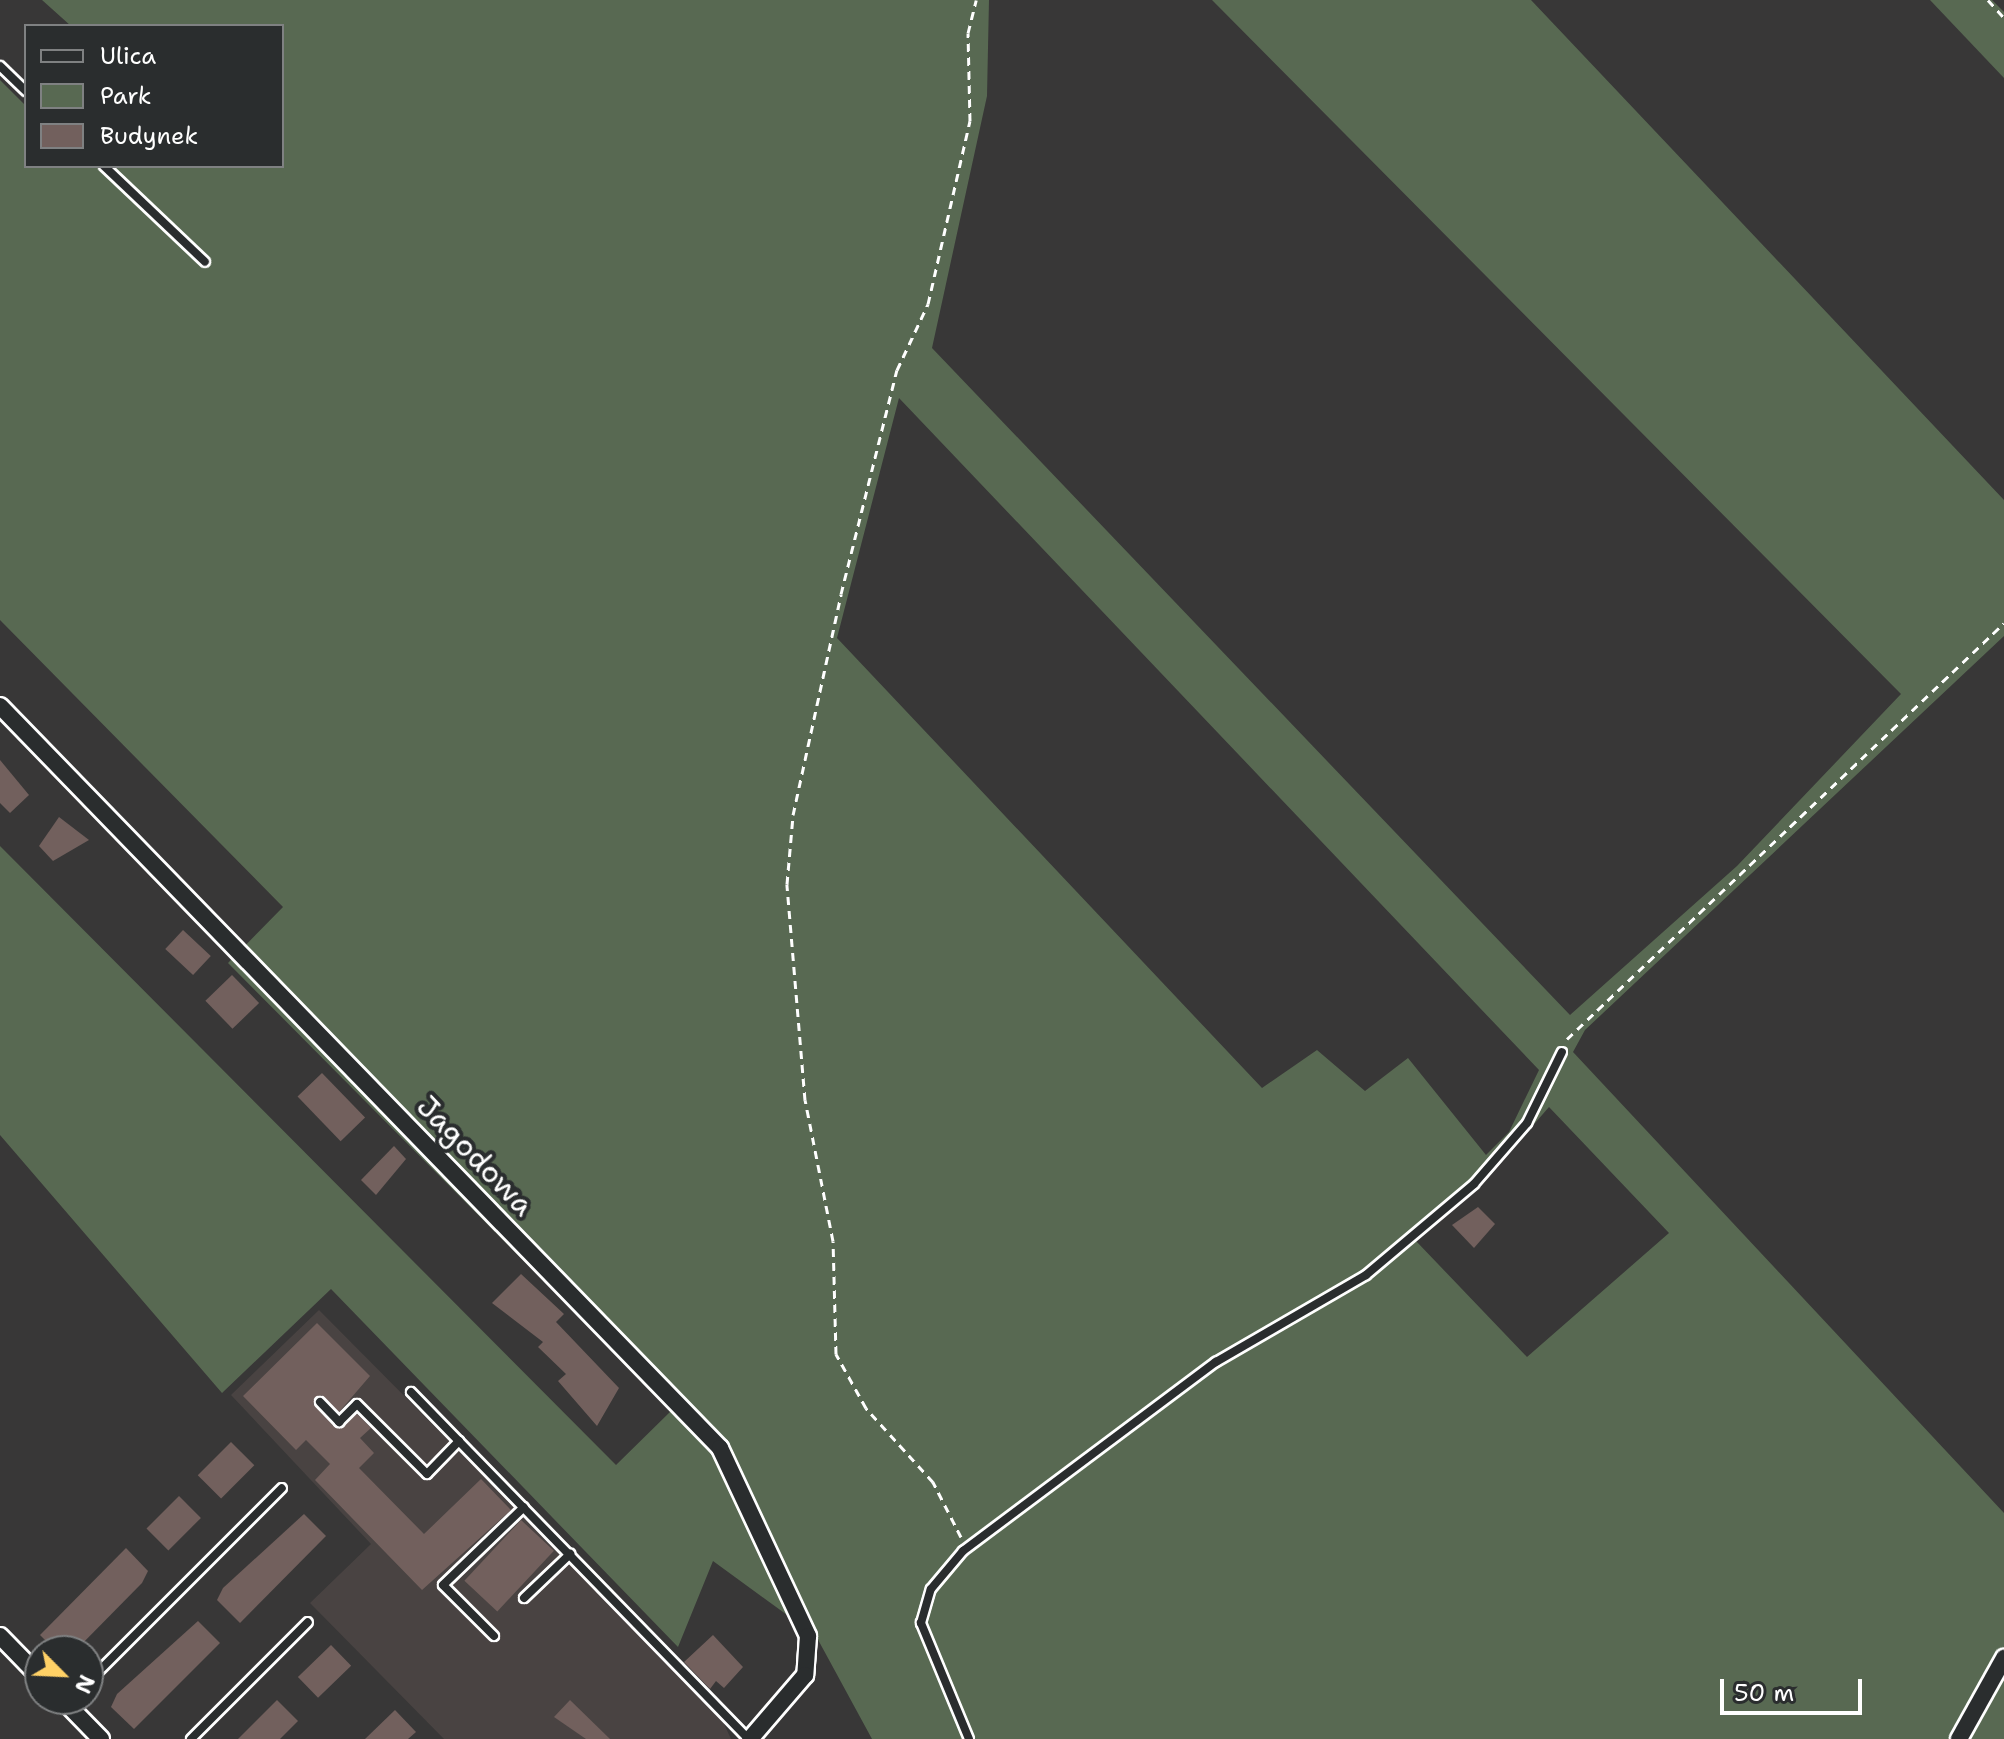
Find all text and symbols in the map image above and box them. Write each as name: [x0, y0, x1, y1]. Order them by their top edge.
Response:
legend: [24, 24, 284, 168]
text: Ulica: [100, 40, 156, 72]
text: Park: [100, 80, 152, 112]
text: Budynek: [100, 120, 198, 152]
street label: Jagodowa: [409, 1088, 541, 1224]
north arrow: [24, 1635, 104, 1715]
scale bar: [1724, 1663, 1866, 1713]
text: N: [68, 1670, 101, 1698]
text: 50 m: [1734, 1677, 1794, 1709]

